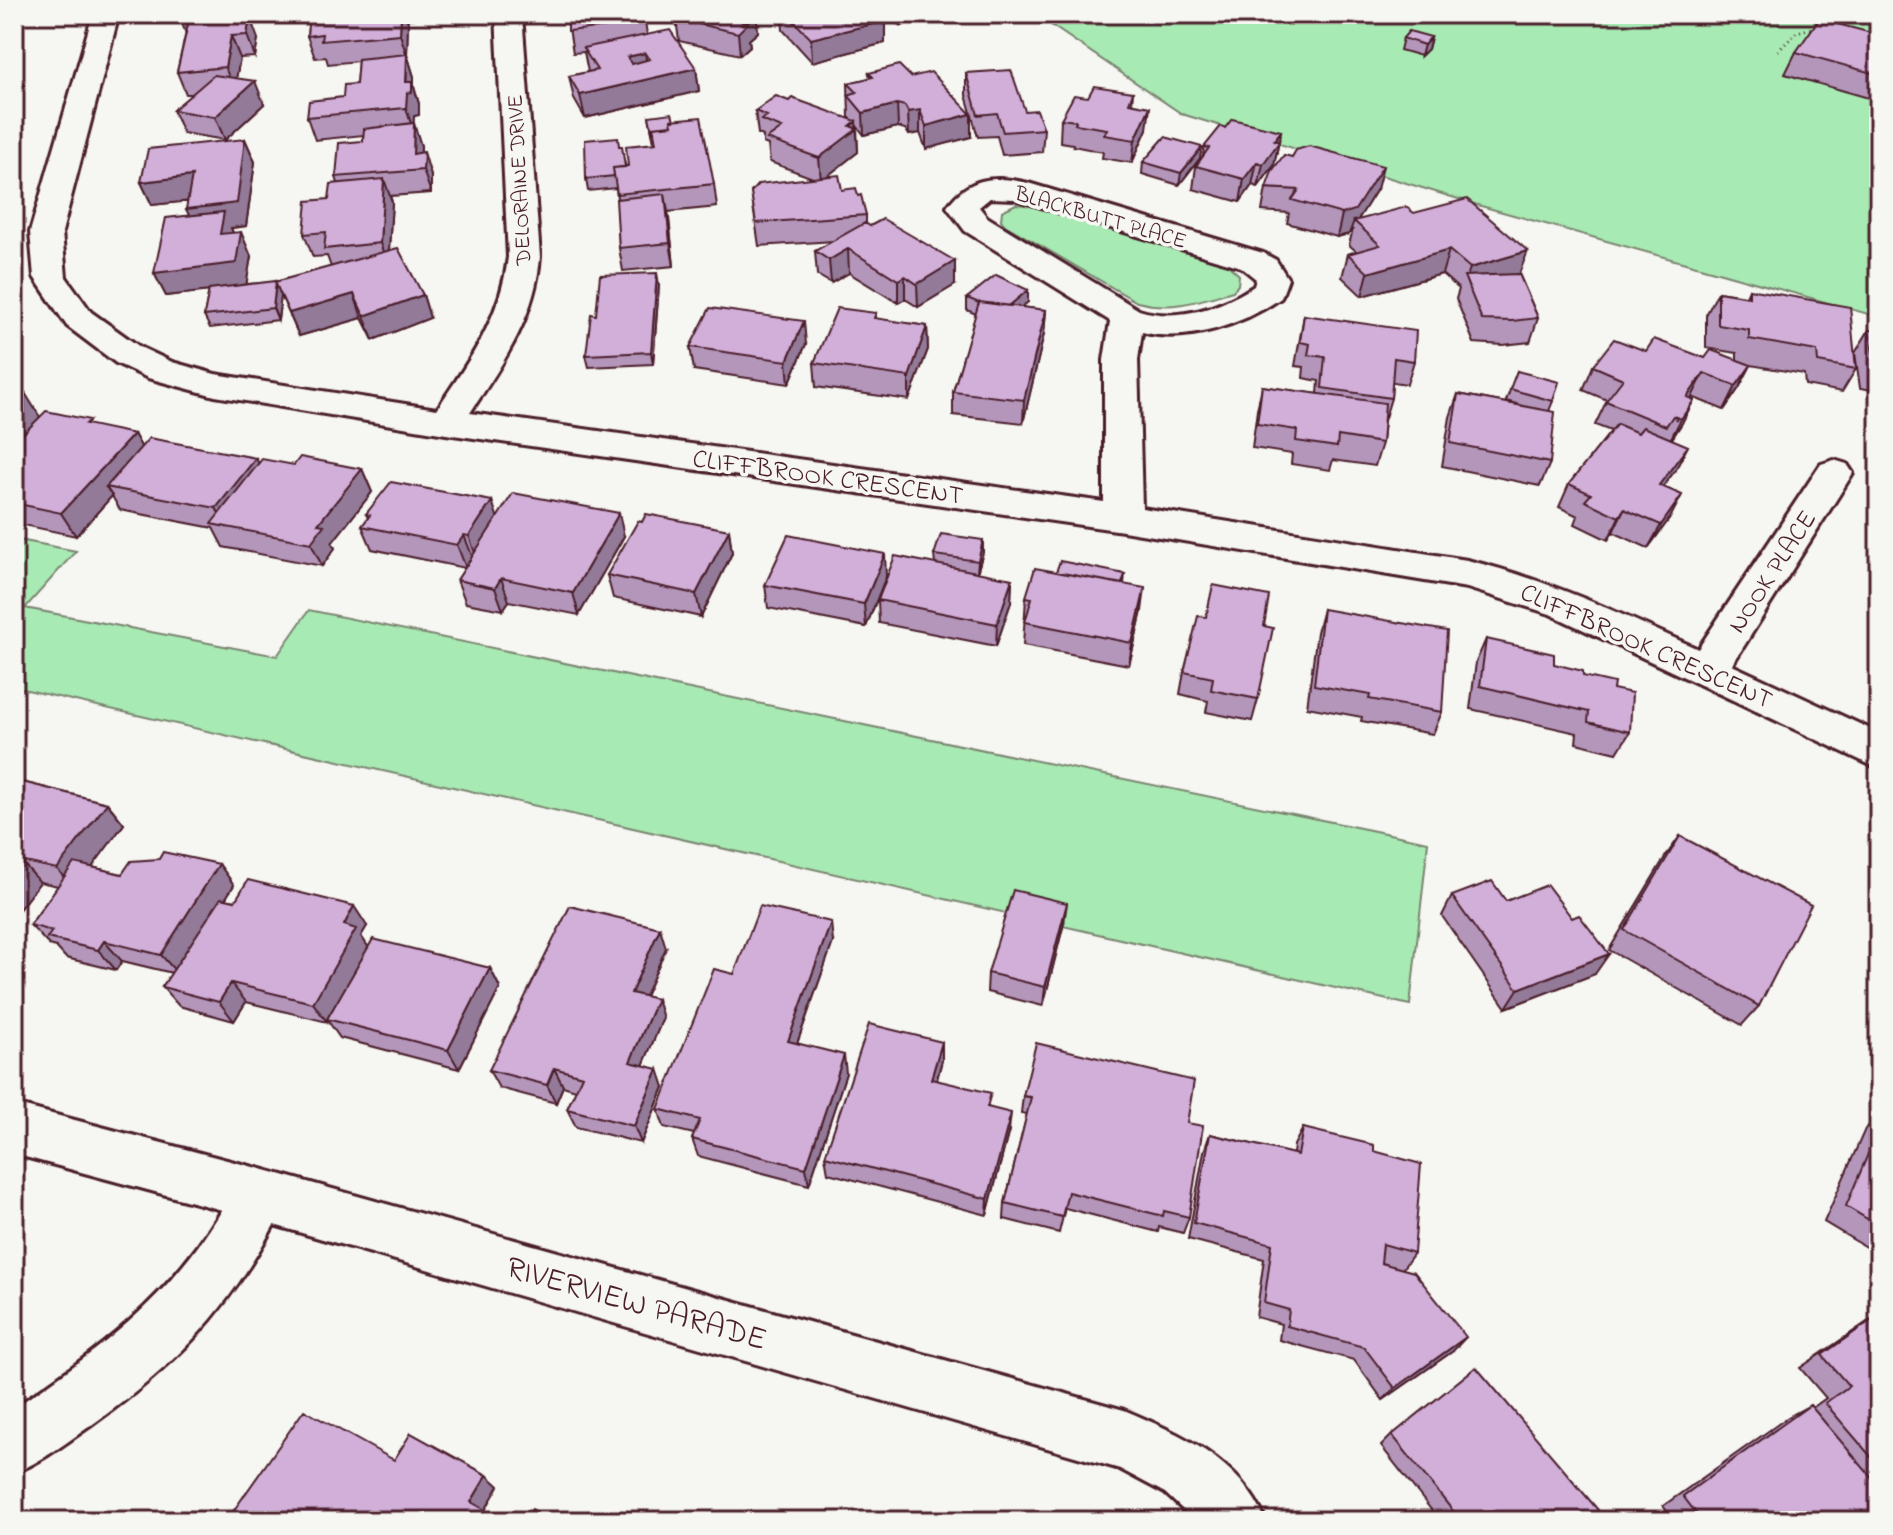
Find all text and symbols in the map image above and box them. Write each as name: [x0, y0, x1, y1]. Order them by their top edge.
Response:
street label: DELORAINE DRIVE: [501, 94, 542, 267]
street label: BLACKBUTT PLACE: [1010, 179, 1190, 259]
street label: CLIFFBROOK CRESCENT: [690, 441, 965, 517]
street label: NOOK PLACE: [1719, 504, 1828, 642]
street label: CLIFFBROOK CRESCENT: [1513, 575, 1778, 721]
street label: RIVERVIEW PARADE: [500, 1246, 772, 1365]

